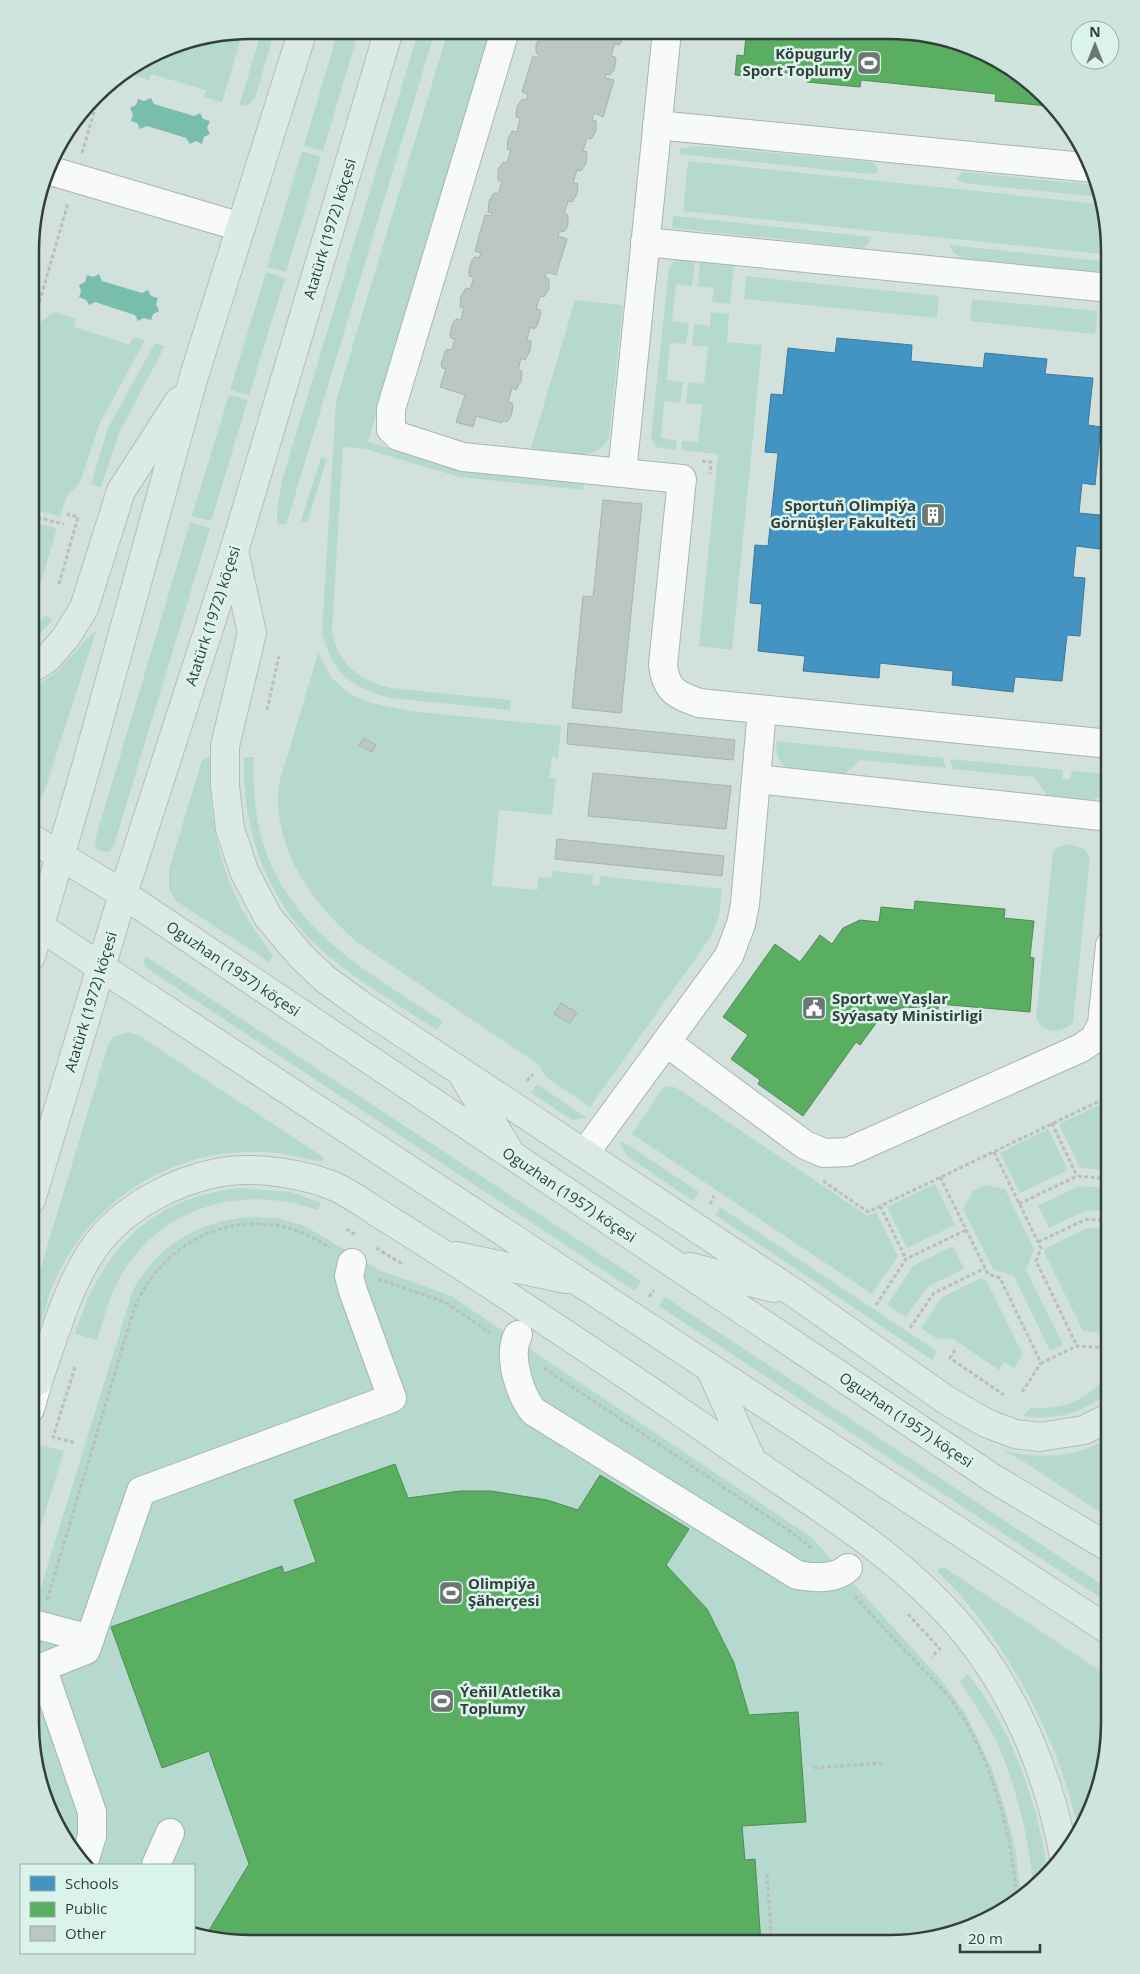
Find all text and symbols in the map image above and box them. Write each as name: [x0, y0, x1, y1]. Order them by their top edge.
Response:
north arrow: [1070, 20, 1120, 70]
text: N: [1089, 22, 1101, 41]
place label: Köpugurly Sport Toplumy: [743, 43, 852, 80]
sports icon: Köpugurly Sport Toplumy: [856, 50, 882, 76]
street label: Atatürk (1972) köçesi: [298, 156, 360, 302]
place label: Sportuň Olimpiýa Görnüşler Fakulteti: [770, 495, 916, 532]
building icon: Sportuň Olimpiýa Görnüşler Fakulteti: [920, 502, 946, 528]
street label: Atatürk (1972) köçesi: [180, 543, 244, 688]
street label: Oguzhan (1957) köçesi: [163, 916, 304, 1020]
street label: Atatürk (1972) köçesi: [59, 929, 121, 1075]
place label: Sport we Yaşlar Syýasaty Ministirligi: [832, 988, 983, 1025]
public building icon: Sport we Yaşlar Syýasaty Ministirligi: [801, 995, 827, 1021]
street label: Oguzhan (1957) köçesi: [499, 1142, 640, 1246]
street label: Oguzhan (1957) köçesi: [836, 1367, 977, 1471]
place label: Olimpiýa Şäherçesi: [468, 1573, 539, 1610]
sports icon: Olimpiýa Şäherçesi: [438, 1580, 464, 1606]
place label: Ýeňil Atletika Toplumy: [460, 1681, 561, 1718]
sports icon: Ýeňil Atletika Toplumy: [429, 1688, 455, 1714]
legend: [20, 1864, 195, 1954]
text: Schools: [65, 1873, 119, 1893]
text: Public: [65, 1898, 107, 1918]
scale bar: [960, 1922, 1040, 1954]
text: Other: [65, 1923, 106, 1943]
text: 20 m: [968, 1928, 1003, 1948]

